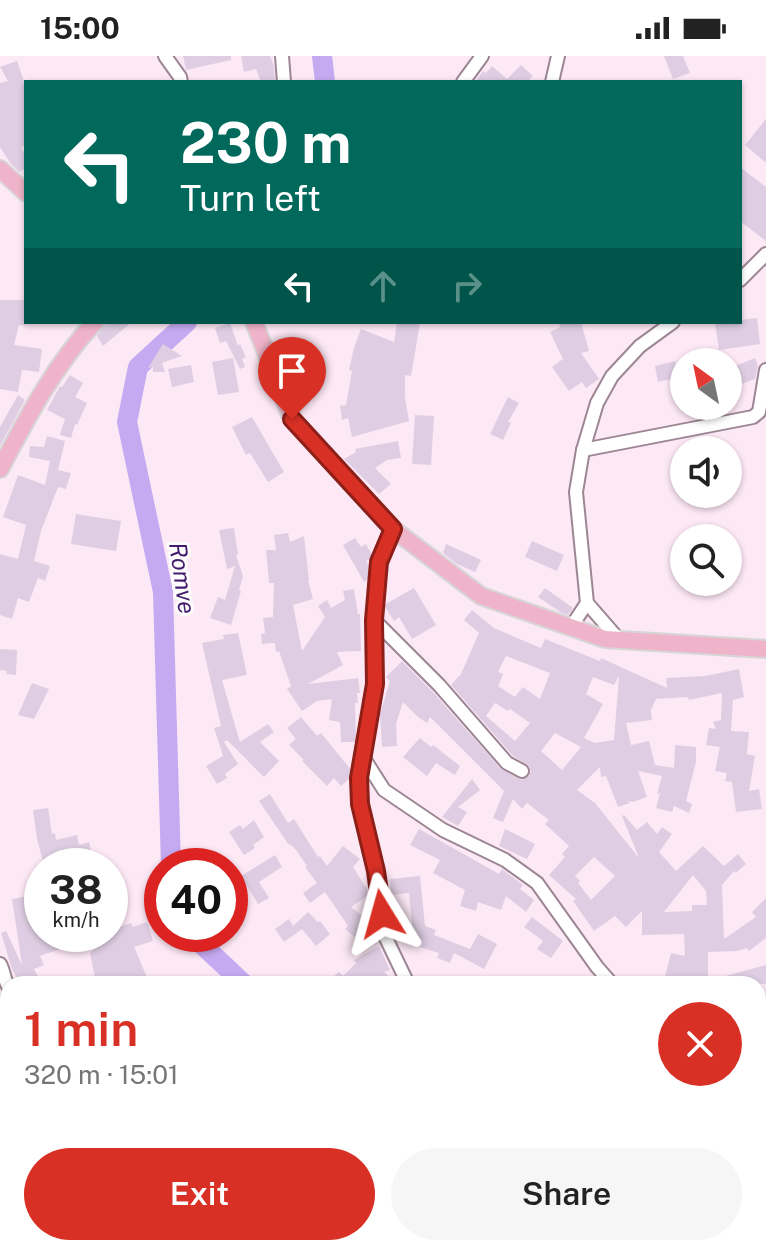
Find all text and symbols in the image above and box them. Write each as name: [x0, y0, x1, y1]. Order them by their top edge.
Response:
text: 15:00: [40, 10, 120, 46]
text: 230 m: [180, 110, 352, 176]
icon: left: [48, 112, 152, 216]
text: Turn left: [180, 177, 321, 219]
icon: left: [277, 264, 321, 308]
icon: ahead: [361, 264, 405, 308]
icon: right: [445, 264, 489, 308]
pin: [258, 337, 326, 419]
north arrow: [670, 348, 742, 420]
map controls: [670, 348, 742, 596]
icon: arrive: [270, 349, 314, 393]
button: sound: [670, 436, 742, 508]
button: search: [670, 524, 742, 596]
water label: Romve: [164, 540, 202, 616]
speed limit sign: 40: [144, 848, 248, 952]
text: 38: [49, 866, 103, 913]
position arrow: [340, 872, 424, 956]
text: km/h: [52, 908, 100, 932]
text: 1 min: [24, 1000, 138, 1057]
button: close: [658, 1002, 742, 1086]
text: 320 m · 15:01: [24, 1059, 179, 1090]
button: Exit: [24, 1148, 375, 1240]
button: Share: [391, 1148, 742, 1240]

